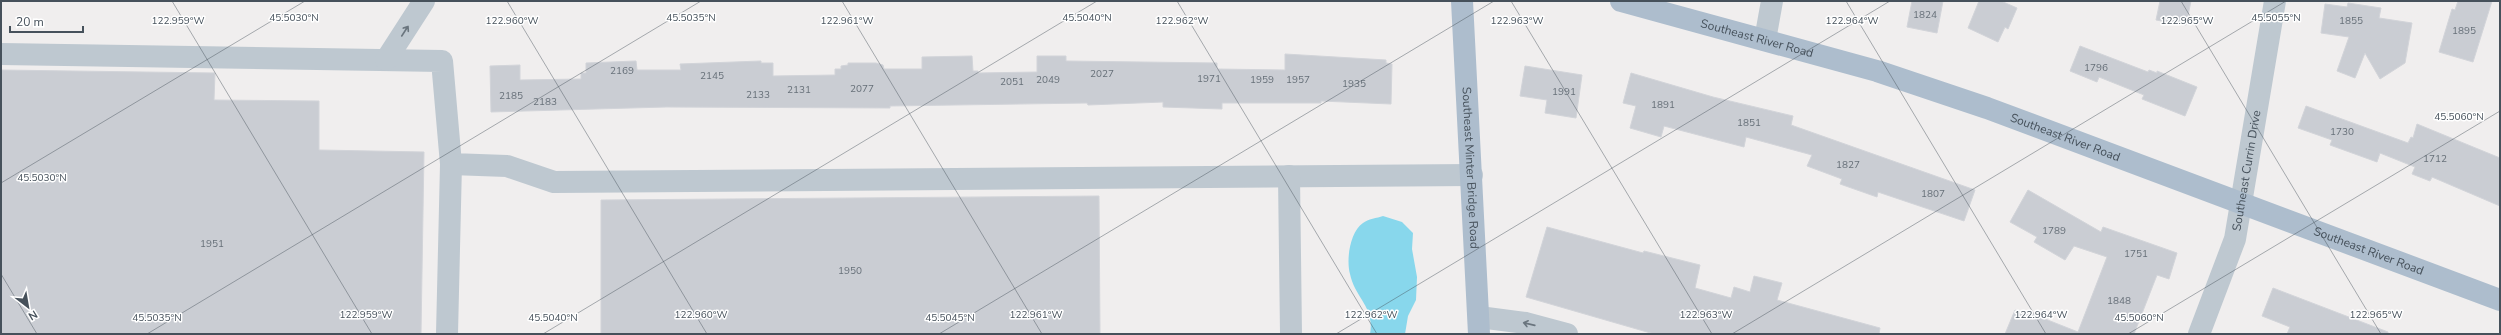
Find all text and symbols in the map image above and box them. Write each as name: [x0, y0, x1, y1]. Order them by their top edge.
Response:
scale bar: [10, 8, 83, 34]
house number: 1824: [1913, 8, 1937, 22]
text: 45.5030°N: [269, 11, 319, 25]
text: 45.5035°N: [666, 11, 716, 25]
text: 45.5040°N: [1062, 11, 1112, 25]
text: 45.5055°N: [2251, 11, 2301, 25]
text: 20 m: [16, 14, 44, 30]
text: 122.959°W: [151, 14, 205, 28]
text: 122.960°W: [485, 14, 539, 28]
text: 122.961°W: [820, 14, 874, 28]
text: 122.962°W: [1155, 14, 1209, 28]
text: 122.963°W: [1490, 14, 1544, 28]
text: 122.964°W: [1825, 14, 1879, 28]
text: 122.965°W: [2160, 14, 2214, 28]
house number: 1855: [2339, 14, 2363, 28]
street label: Southeast River Road: [1699, 15, 1815, 61]
house number: 1895: [2452, 24, 2476, 38]
one-way arrow: [401, 25, 409, 36]
house number: 1796: [2084, 61, 2108, 75]
house number: 2169: [610, 64, 634, 78]
house number: 2027: [1090, 67, 1114, 81]
house number: 2145: [700, 69, 724, 83]
house number: 1971: [1197, 72, 1221, 86]
house number: 2049: [1036, 73, 1060, 87]
house number: 1959: [1250, 73, 1274, 87]
house number: 1957: [1286, 73, 1310, 87]
house number: 2051: [1000, 75, 1024, 89]
house number: 1935: [1342, 77, 1366, 91]
house number: 2077: [850, 82, 874, 96]
house number: 2131: [787, 83, 811, 97]
house number: 1991: [1552, 85, 1576, 99]
street label: Southeast Minter Bridge Road: [1458, 86, 1483, 249]
house number: 2133: [746, 88, 770, 102]
house number: 2185: [499, 89, 523, 103]
house number: 2183: [533, 95, 557, 109]
house number: 1891: [1651, 98, 1675, 112]
street label: Southeast River Road: [2008, 109, 2123, 165]
street label: Southeast Currin Drive: [2228, 109, 2265, 232]
text: 45.5060°N: [2434, 110, 2484, 124]
house number: 1851: [1737, 116, 1761, 130]
house number: 1730: [2330, 125, 2354, 139]
house number: 1712: [2423, 152, 2447, 166]
house number: 1827: [1836, 158, 1860, 172]
text: 45.5030°N: [17, 171, 67, 185]
house number: 1807: [1921, 187, 1945, 201]
street label: Southeast River Road: [2311, 223, 2426, 279]
house number: 1789: [2042, 224, 2066, 238]
house number: 1951: [200, 237, 224, 251]
house number: 1751: [2124, 247, 2148, 261]
house number: 1950: [838, 264, 862, 278]
north arrow: [8, 287, 48, 327]
house number: 1848: [2107, 294, 2131, 308]
text: N: [26, 307, 40, 324]
text: 122.959°W: [339, 308, 393, 322]
text: 122.960°W: [674, 308, 728, 322]
text: 122.961°W: [1009, 308, 1063, 322]
text: 122.962°W: [1344, 308, 1398, 322]
text: 122.963°W: [1679, 308, 1733, 322]
text: 122.964°W: [2014, 308, 2068, 322]
text: 122.965°W: [2349, 308, 2403, 322]
text: 45.5035°N: [132, 311, 182, 325]
text: 45.5040°N: [528, 311, 578, 325]
text: 45.5045°N: [925, 311, 975, 325]
text: 45.5060°N: [2114, 311, 2164, 325]
one-way arrow: [1523, 320, 1536, 328]

